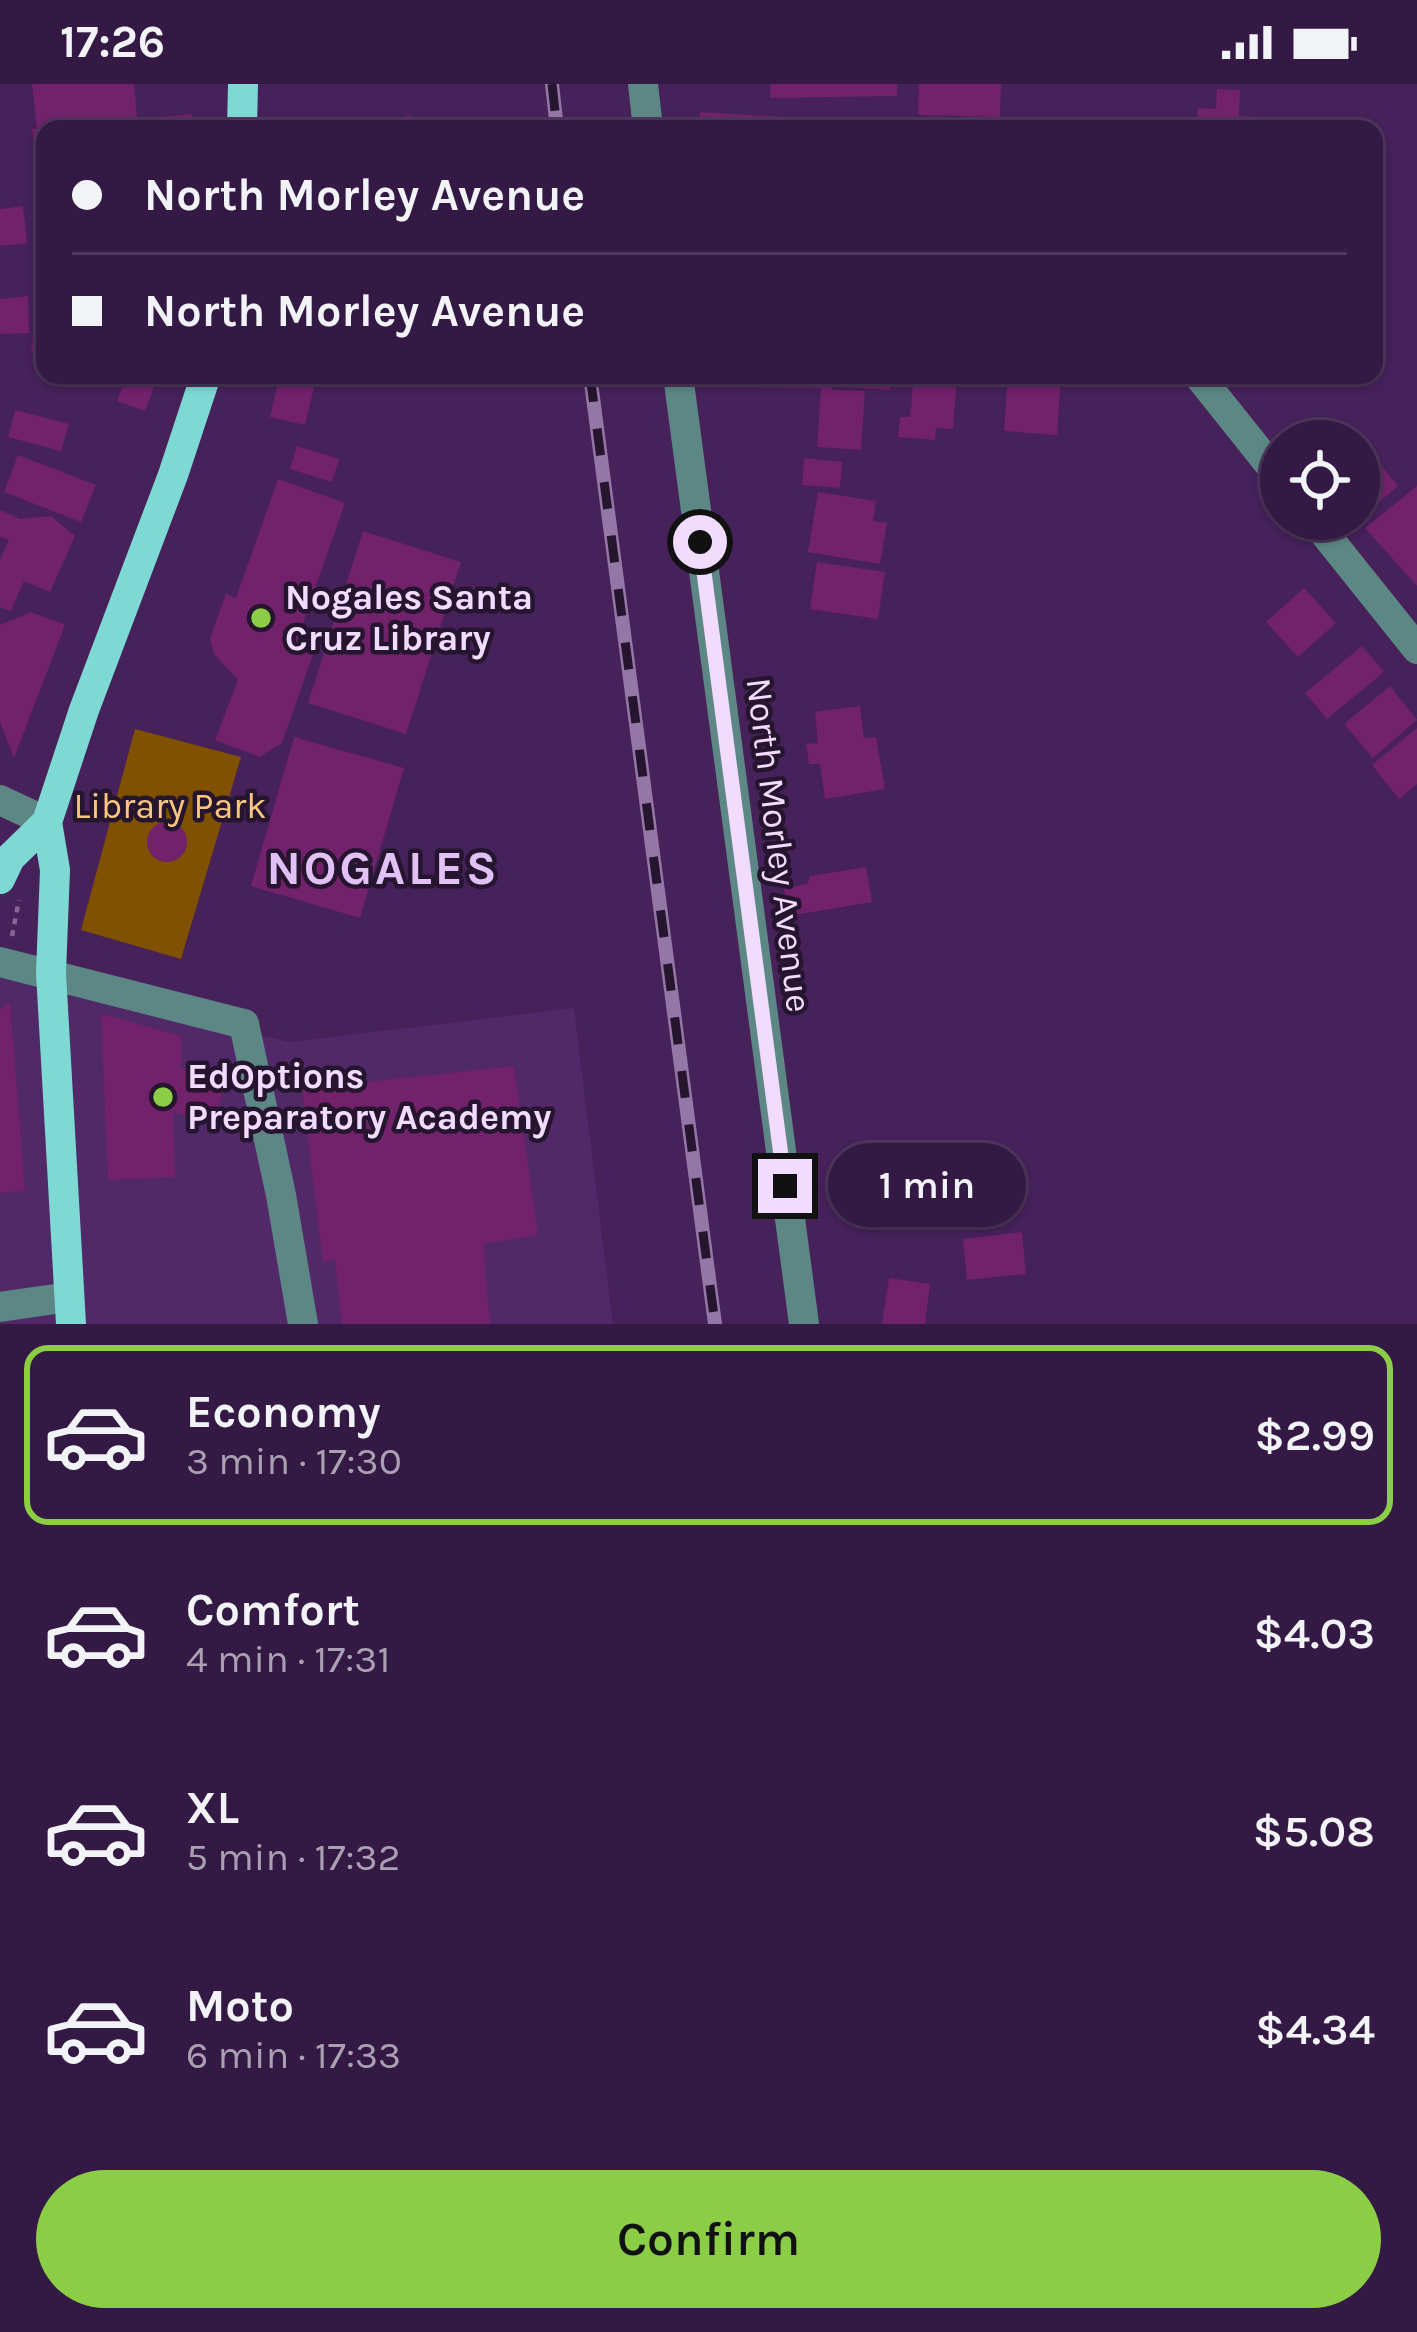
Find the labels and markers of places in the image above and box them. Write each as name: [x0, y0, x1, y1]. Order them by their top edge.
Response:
place label: Nogales Santa Cruz Library: [285, 576, 533, 660]
marker: Nogales Santa Cruz Library: [248, 605, 274, 631]
place label: EdOptions Preparatory Academy: [187, 1055, 551, 1139]
marker: EdOptions Preparatory Academy: [150, 1084, 176, 1110]

